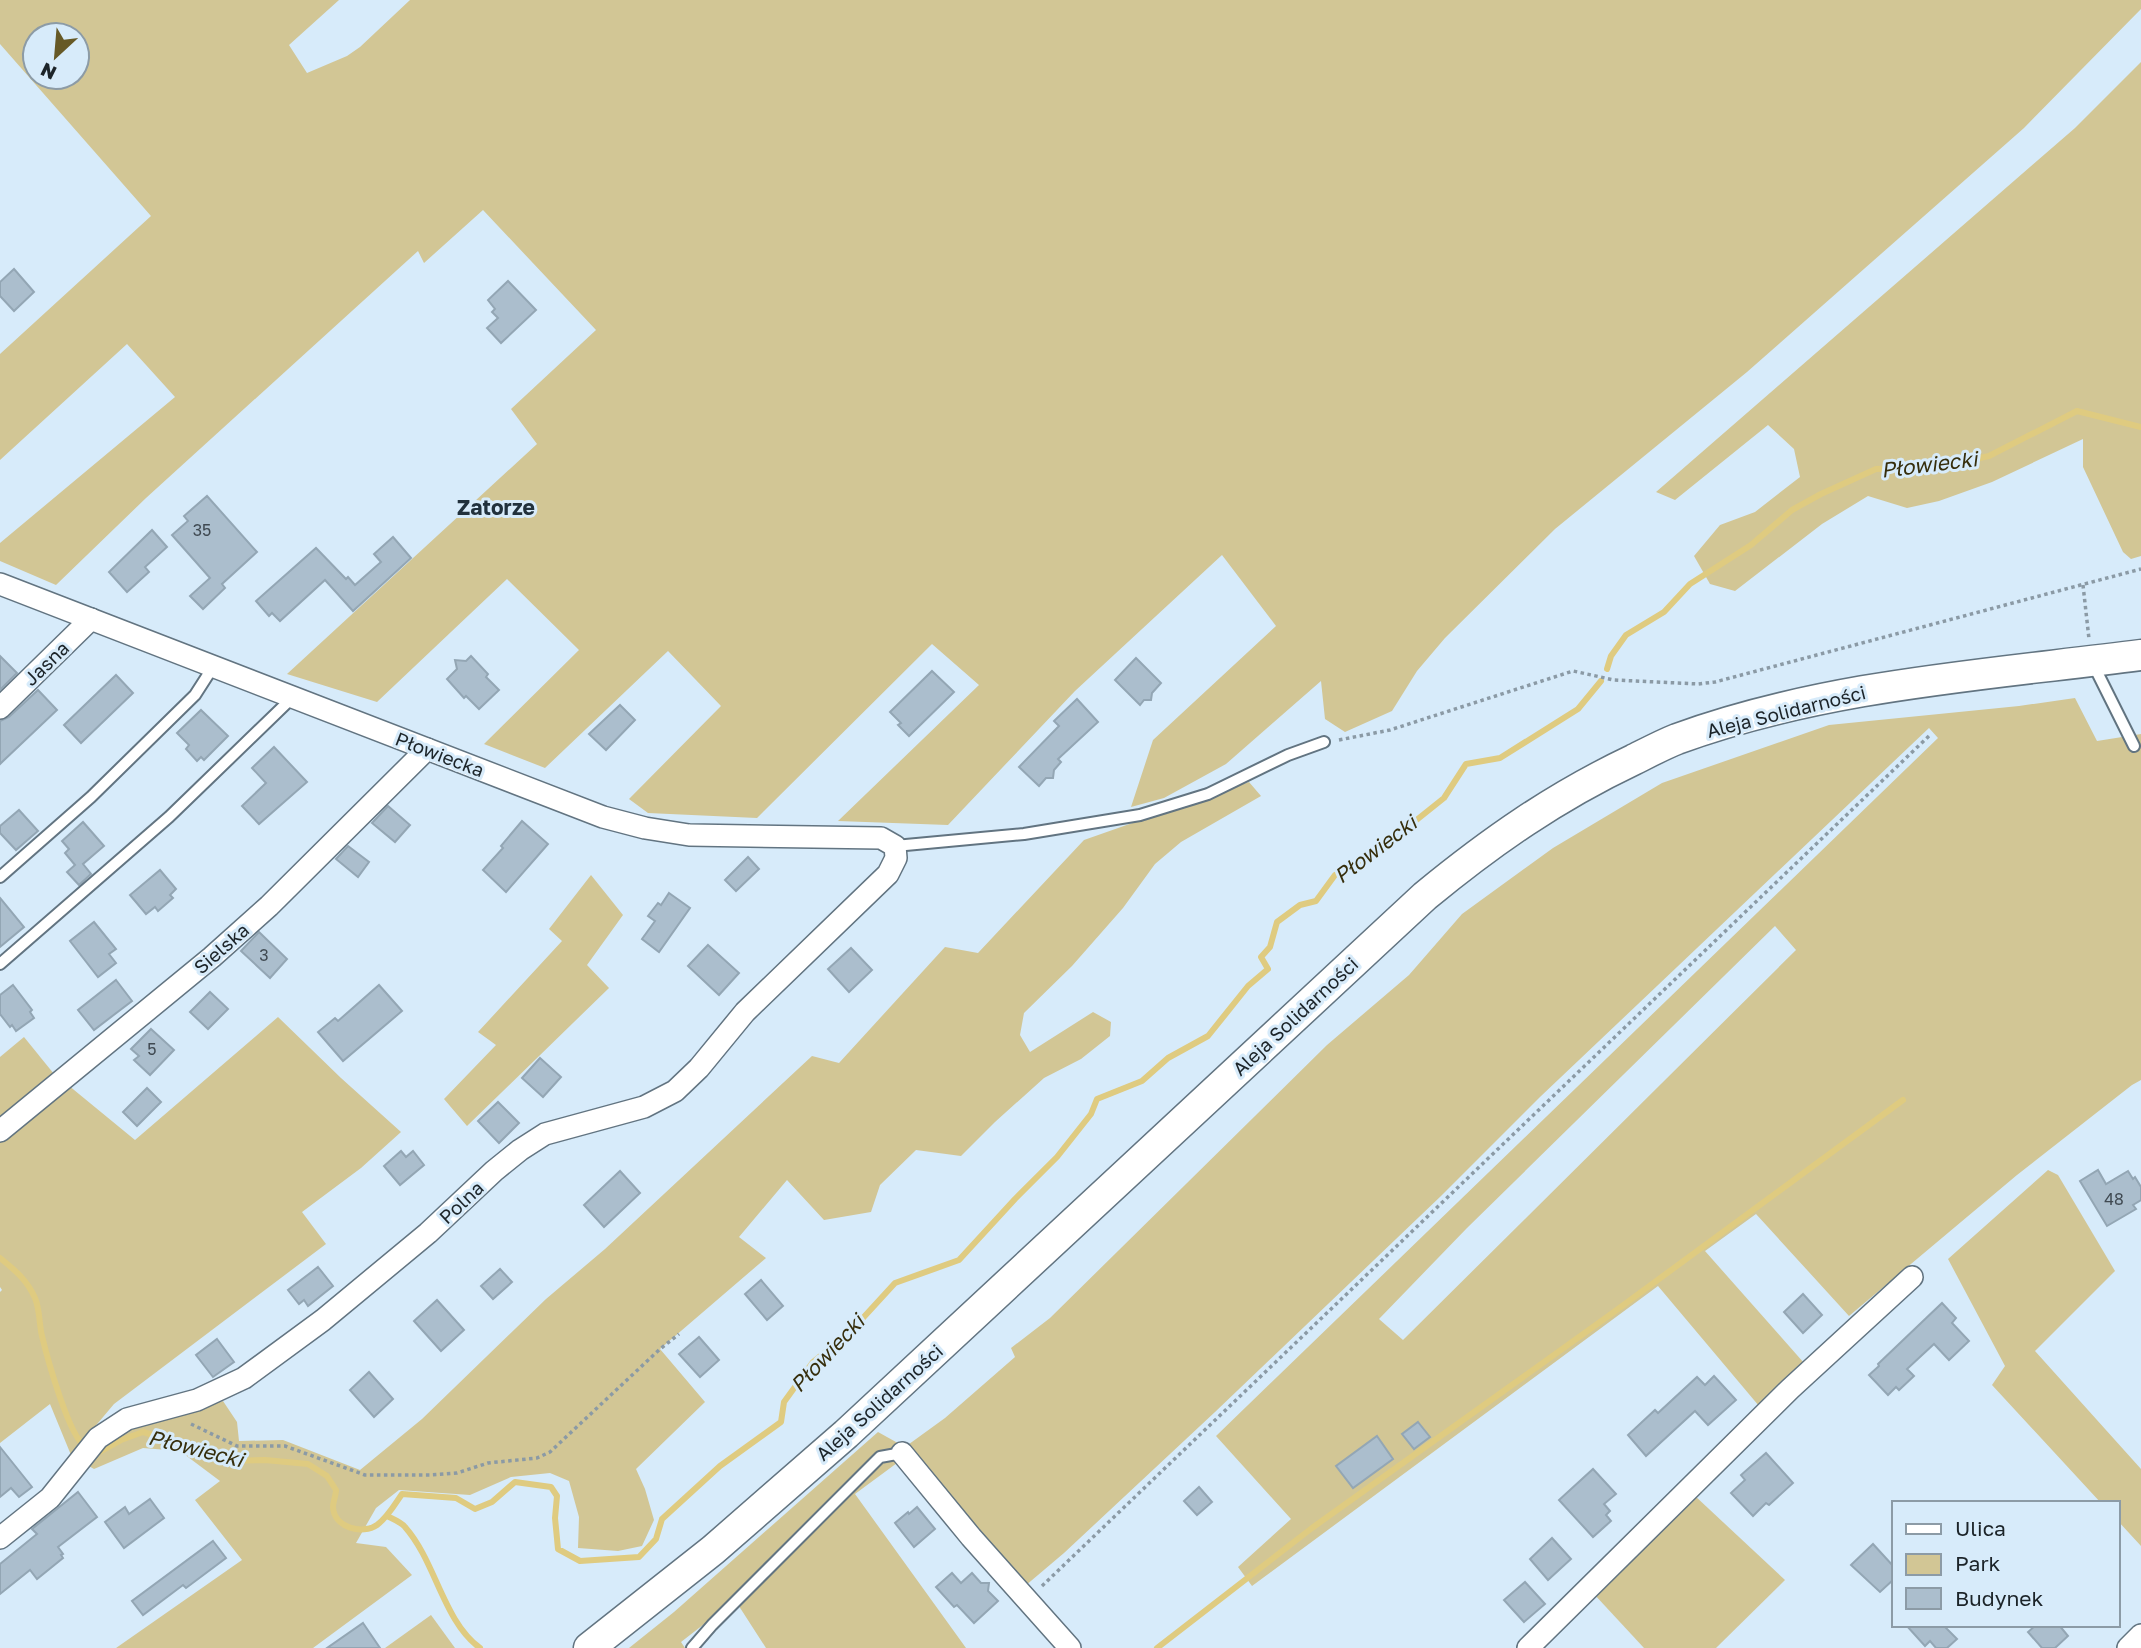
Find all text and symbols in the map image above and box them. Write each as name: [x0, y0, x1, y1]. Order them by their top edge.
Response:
north arrow: [21, 21, 91, 91]
text: N: [37, 58, 60, 85]
water label: Płowiecki: [1879, 445, 1981, 483]
district label: Zatorze: [457, 494, 535, 520]
house number: 35: [193, 520, 211, 540]
street label: Jasna: [19, 636, 73, 690]
street label: Aleja Solidarności: [1704, 680, 1868, 742]
street label: Płowiecka: [392, 727, 488, 781]
water label: Płowiecki: [1329, 808, 1423, 889]
street label: Sielska: [189, 918, 253, 978]
house number: 3: [259, 945, 269, 965]
street label: Aleja Solidarności: [1228, 952, 1362, 1080]
house number: 5: [147, 1039, 157, 1059]
street label: Polna: [434, 1176, 488, 1228]
house number: 48: [2104, 1189, 2124, 1209]
water label: Płowiecki: [784, 1307, 871, 1397]
street label: Aleja Solidarności: [811, 1339, 947, 1465]
water label: Płowiecki: [146, 1424, 248, 1473]
legend: [1892, 1501, 2120, 1627]
text: Ulica: [1955, 1515, 2006, 1541]
text: Park: [1955, 1550, 2001, 1576]
text: Budynek: [1955, 1585, 2044, 1611]

